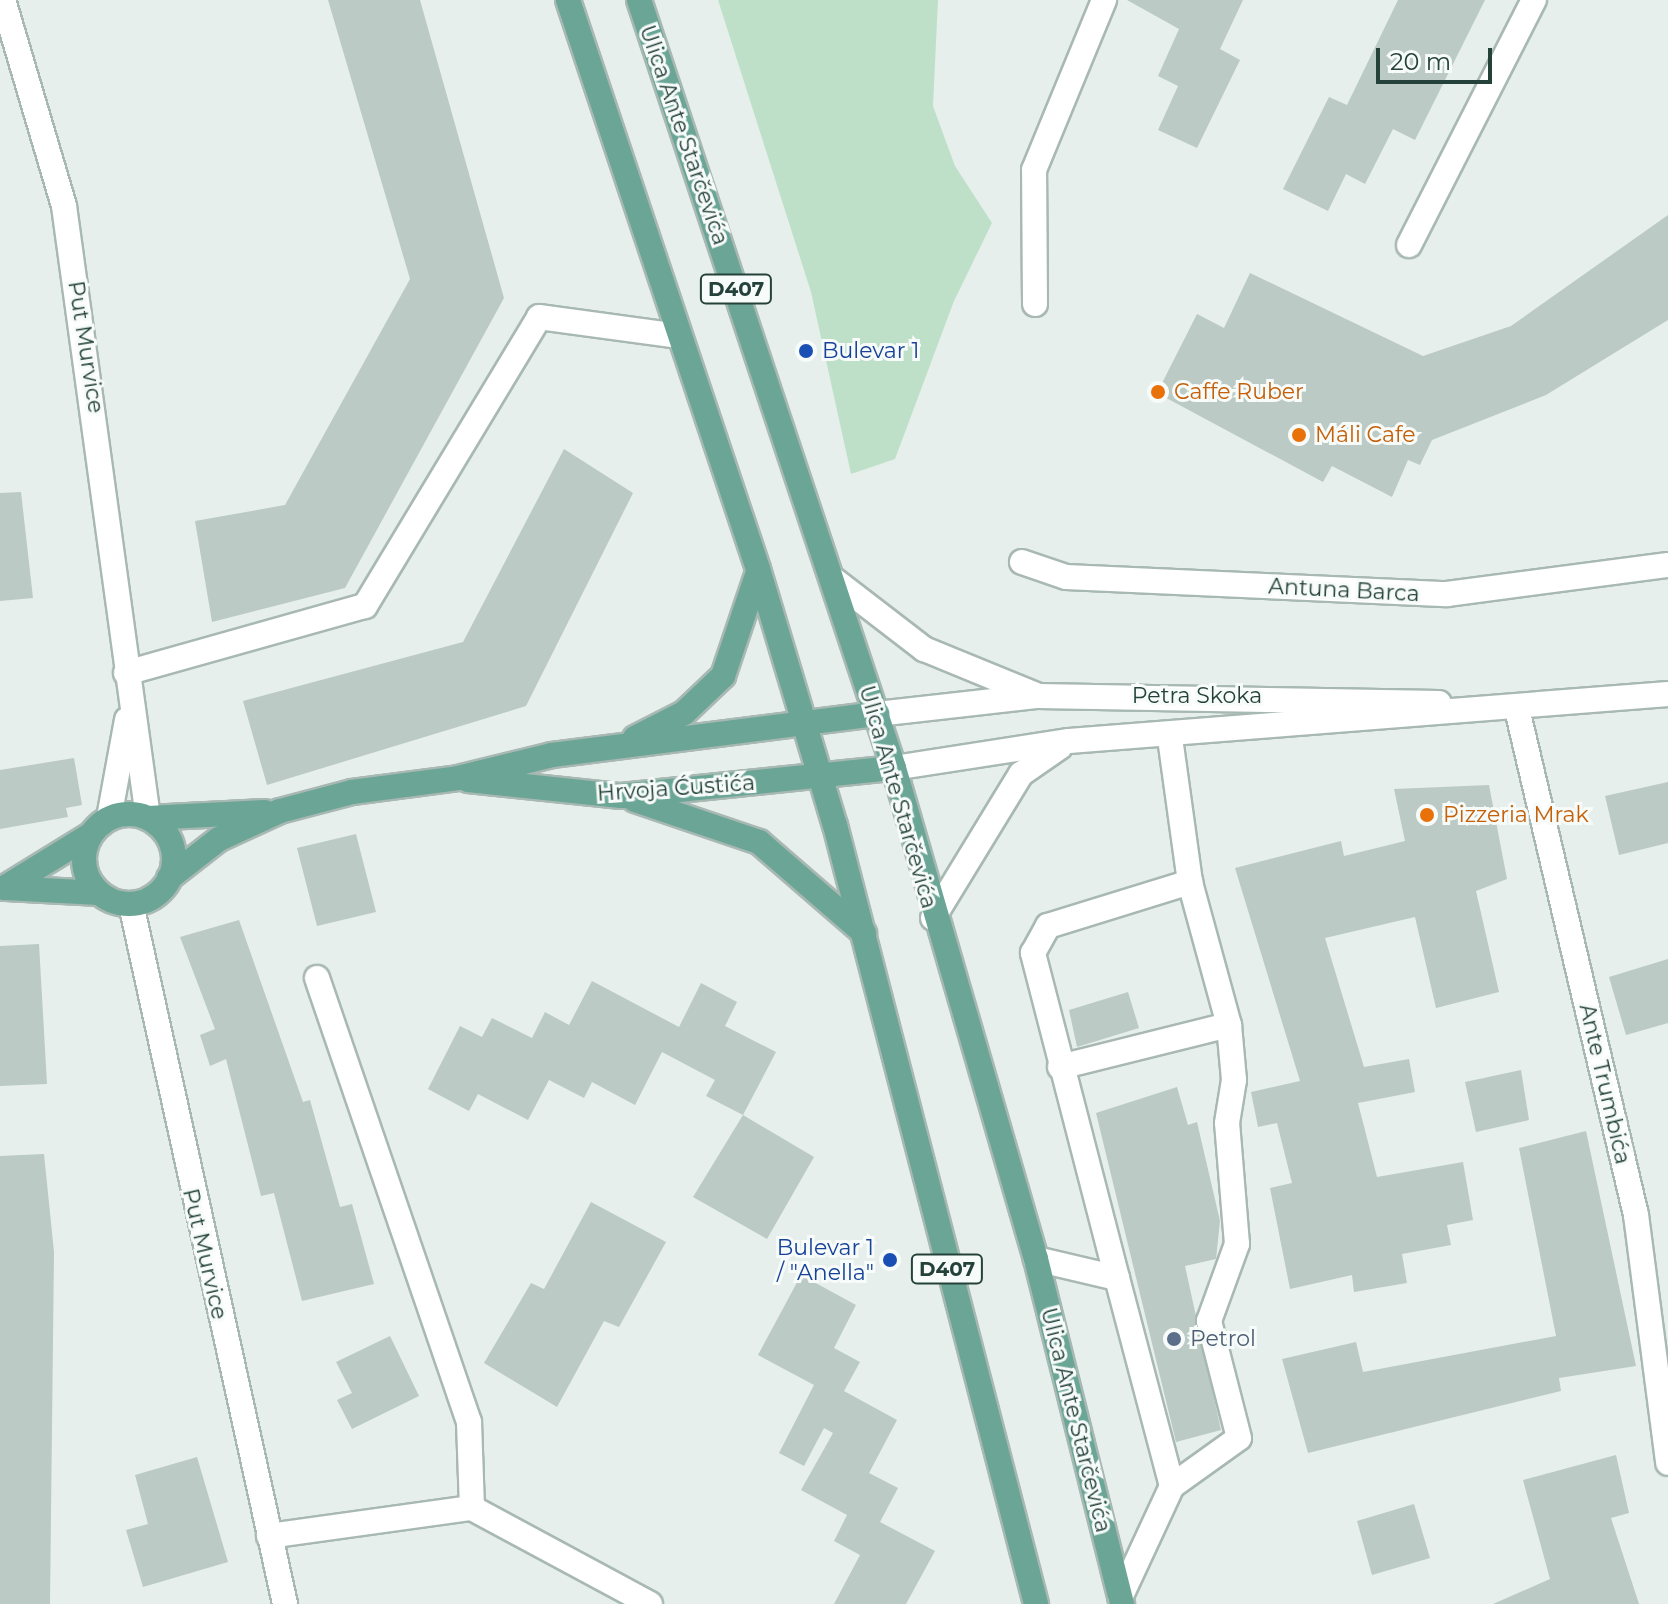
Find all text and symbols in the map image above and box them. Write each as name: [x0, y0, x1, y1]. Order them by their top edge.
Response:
street label: Ulica Ante Starčevića: [634, 22, 734, 248]
scale bar: [1380, 32, 1496, 82]
text: 20 m: [1390, 47, 1451, 76]
road number: D407: [698, 273, 774, 305]
street label: Put Murvice: [63, 279, 109, 415]
place label: Bulevar 1: [822, 338, 919, 364]
marker: Bulevar 1: [797, 342, 815, 360]
place label: Caffe Ruber: [1174, 379, 1304, 405]
marker: Caffe Ruber: [1149, 383, 1167, 401]
place label: Máli Cafe: [1315, 422, 1416, 448]
marker: Máli Cafe: [1290, 426, 1308, 444]
street label: Antuna Barca: [1268, 573, 1420, 607]
street label: Ulica Ante Starčevića: [854, 683, 942, 911]
street label: Petra Skoka: [1132, 683, 1262, 709]
street label: Hrvoja Ćustića: [596, 769, 756, 807]
place label: Pizzeria Mrak: [1443, 802, 1589, 828]
marker: Pizzeria Mrak: [1418, 806, 1436, 824]
street label: Ante Trumbića: [1574, 1001, 1636, 1167]
street label: Put Murvice: [177, 1186, 233, 1322]
place label: Bulevar 1 / "Anella": [777, 1234, 874, 1286]
marker: Bulevar 1 / "Anella": [881, 1251, 899, 1269]
road number: D407: [909, 1253, 985, 1285]
street label: Ulica Ante Starčevića: [1035, 1305, 1117, 1535]
place label: Petrol: [1190, 1326, 1256, 1352]
marker: Petrol: [1165, 1330, 1183, 1348]

